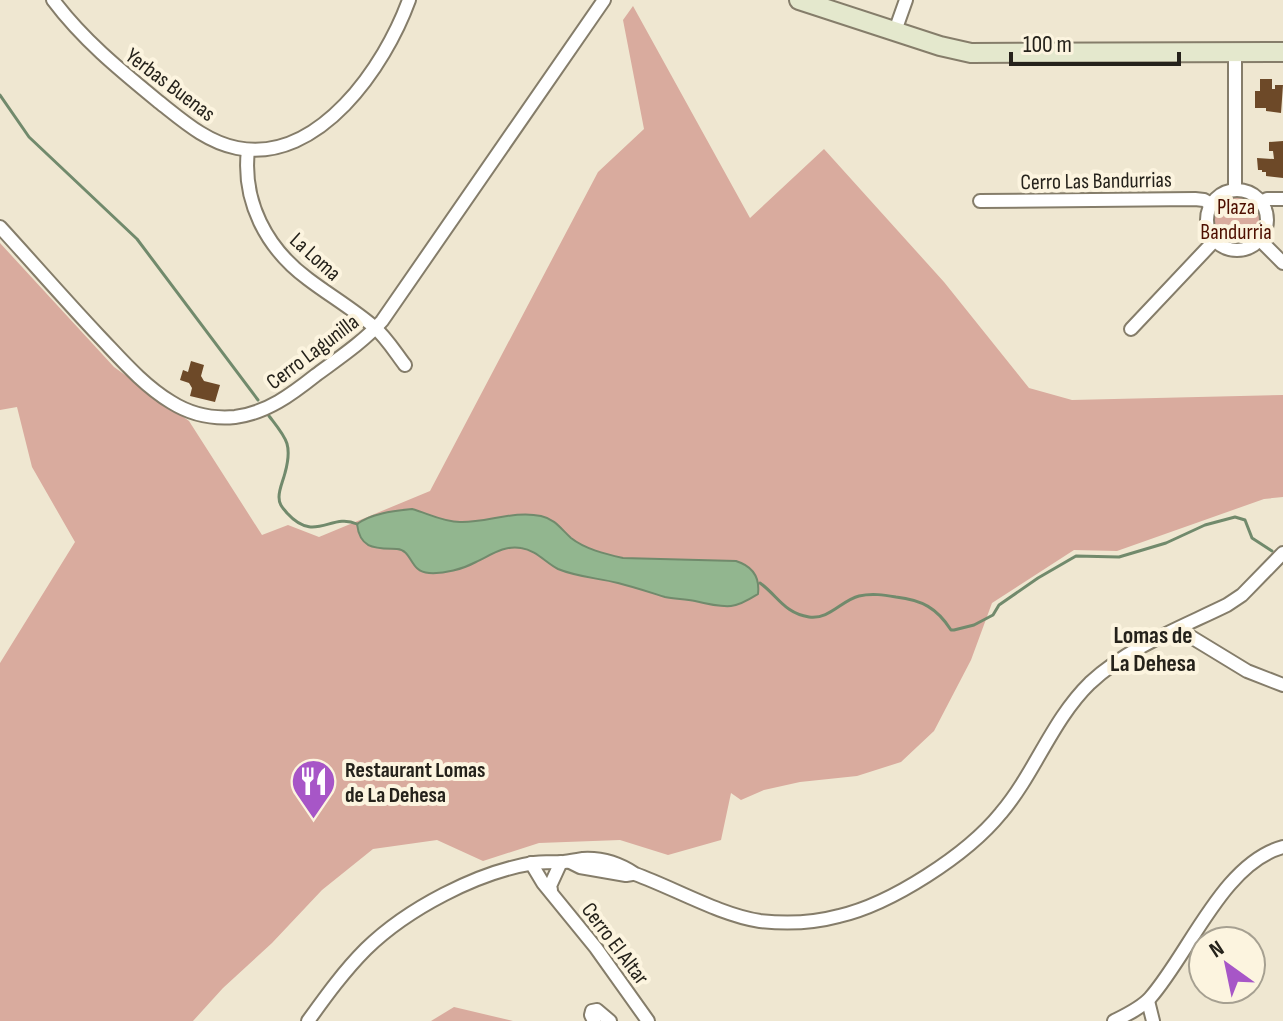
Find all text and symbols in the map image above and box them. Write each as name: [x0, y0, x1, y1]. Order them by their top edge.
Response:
scale bar: [1011, 16, 1179, 66]
text: 100 m: [1023, 30, 1072, 59]
street label: Yerbas Buenas: [120, 43, 221, 128]
street label: Cerro Las Bandurrias: [1020, 167, 1172, 196]
park label: Plaza Bandurria: [1200, 194, 1272, 246]
street label: La Loma: [284, 227, 346, 287]
street label: Cerro Lagunilla: [261, 309, 365, 396]
district label: Lomas de La Dehesa: [1110, 621, 1196, 678]
place label: Restaurant Lomas de La Dehesa: [345, 757, 486, 809]
restaurant icon: Restaurant Lomas de La Dehesa: [290, 758, 338, 821]
street label: Cerro El Altar: [575, 897, 654, 990]
north arrow: [1187, 925, 1267, 1005]
text: N: [1205, 935, 1229, 964]

